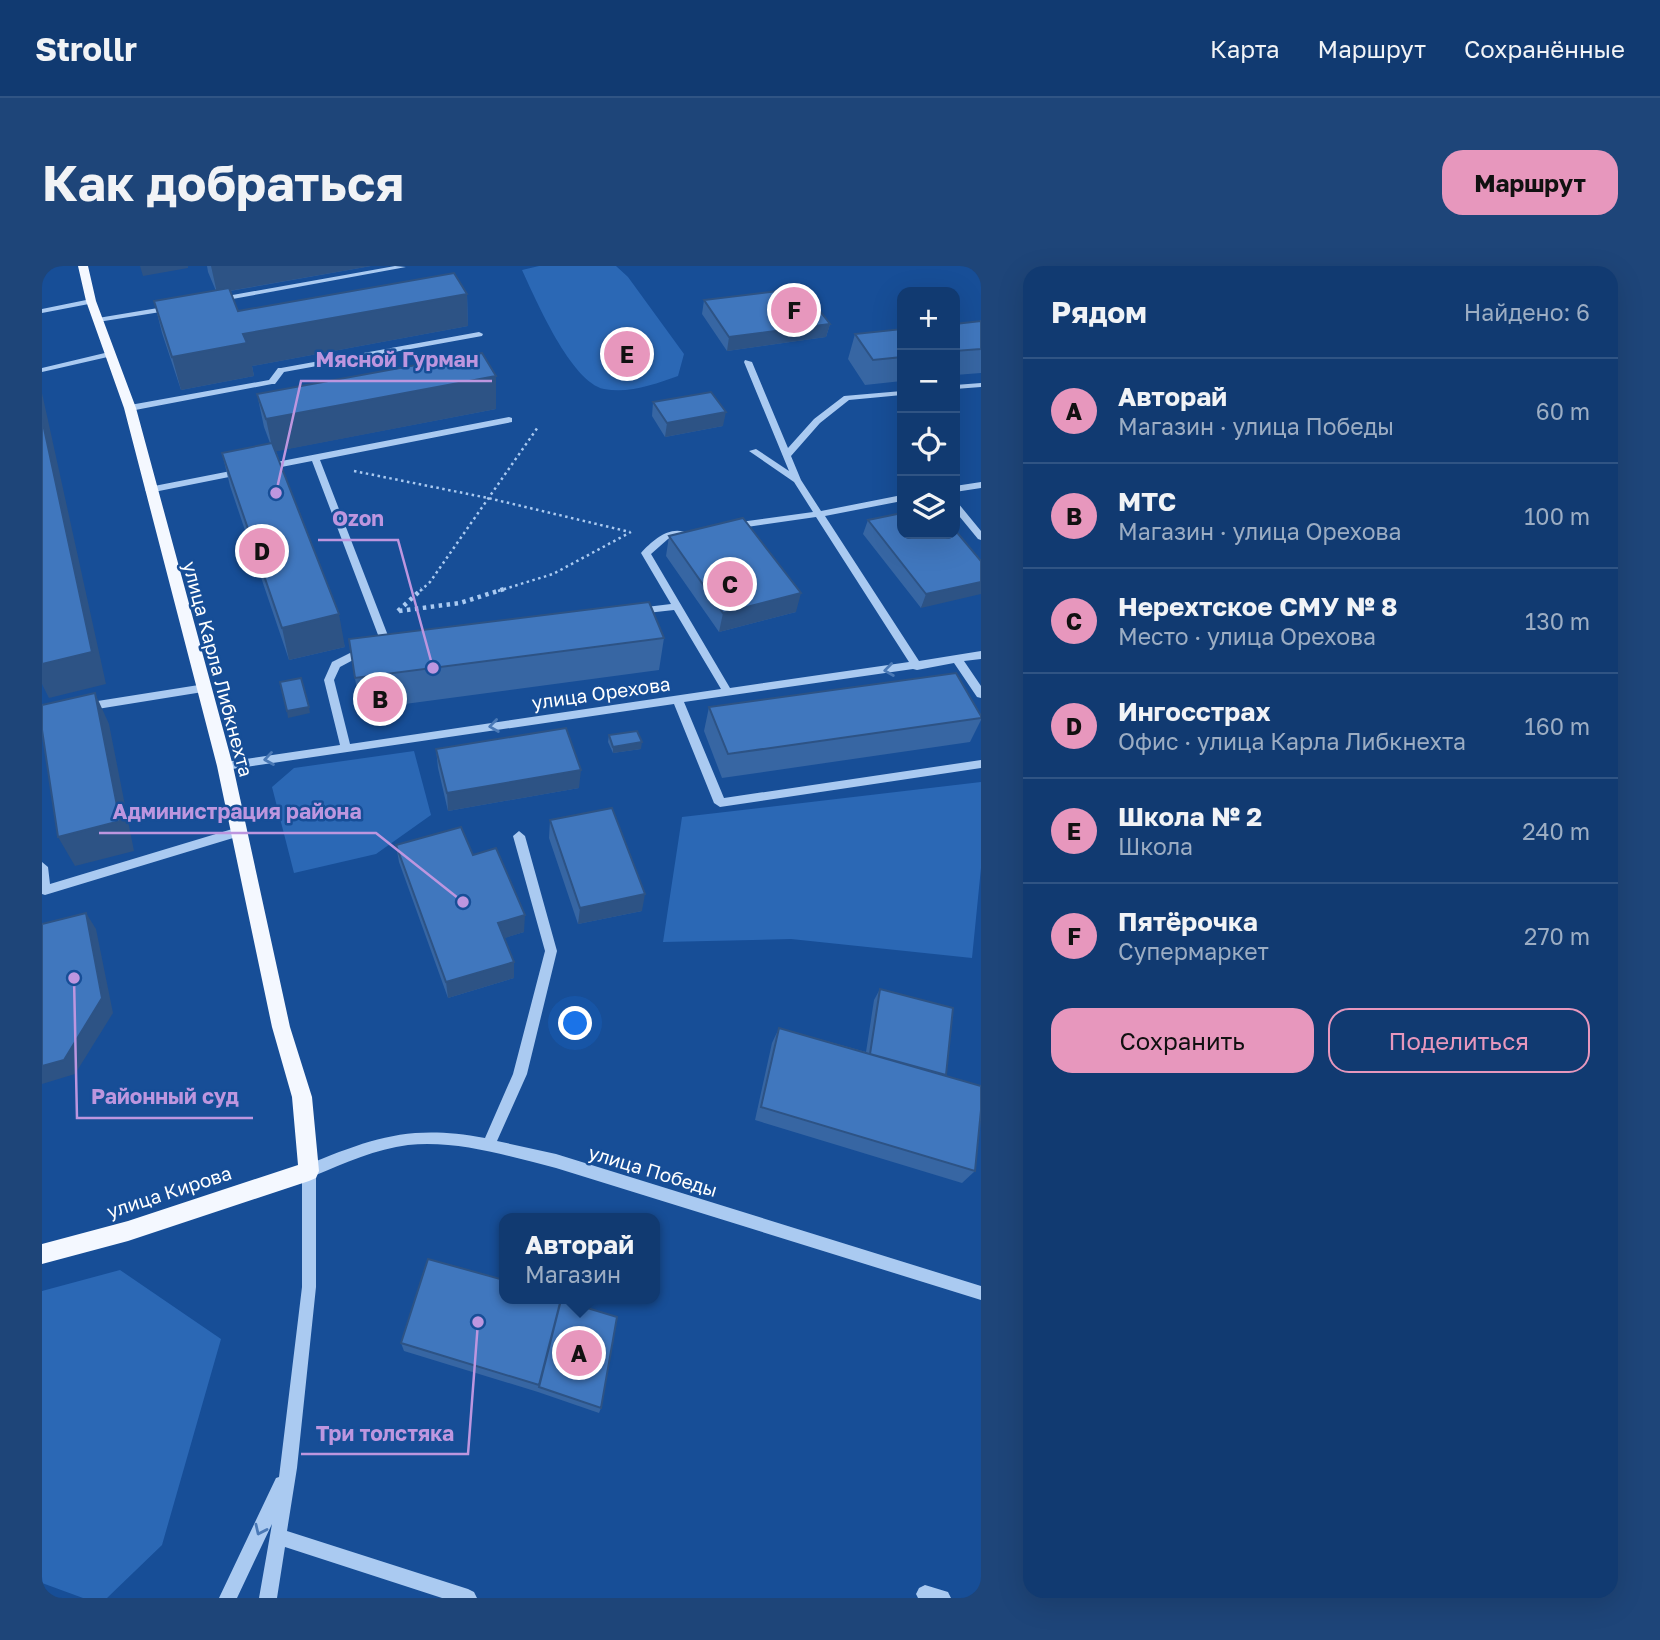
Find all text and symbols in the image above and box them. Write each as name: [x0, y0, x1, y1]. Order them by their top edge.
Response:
text: Strollr: [35, 29, 137, 68]
text: Карта: [1210, 34, 1280, 63]
text: Маршрут: [1318, 34, 1426, 63]
text: Сохранённые: [1464, 34, 1625, 63]
button: Маршрут: [1442, 150, 1618, 215]
text: Как добраться: [42, 153, 404, 212]
pin: F: [771, 284, 817, 336]
map controls: [897, 287, 960, 539]
button: +: [897, 287, 960, 350]
text: Рядом: [1051, 294, 1147, 330]
text: Найдено: 6: [1464, 298, 1590, 326]
pin: E: [604, 328, 650, 380]
callout: Мясной Гурман: [301, 339, 492, 381]
text: Мясной Гурман: [315, 346, 479, 372]
button: −: [897, 350, 960, 413]
text: Авторай: [1118, 381, 1227, 412]
text: A: [1066, 397, 1082, 425]
text: 60 m: [1536, 397, 1590, 425]
text: Магазин · улица Победы: [1118, 412, 1394, 440]
button: locate: [897, 413, 960, 476]
button: layers: [897, 476, 960, 539]
text: МТС: [1118, 486, 1176, 517]
callout: Ozon: [318, 498, 398, 540]
text: B: [1066, 502, 1082, 530]
text: 100 m: [1524, 502, 1590, 530]
text: Ozon: [332, 505, 384, 531]
text: Магазин · улица Орехова: [1118, 517, 1402, 545]
pin: D: [239, 525, 285, 577]
pin: C: [707, 558, 753, 610]
street label: улица Карла Либкнехта: [179, 559, 258, 779]
text: Нерехтское СМУ № 8: [1118, 591, 1398, 622]
text: C: [1066, 607, 1082, 635]
text: 130 m: [1525, 607, 1590, 635]
text: Место · улица Орехова: [1118, 622, 1376, 650]
one-way arrow: [884, 662, 895, 677]
street label: улица Орехова: [530, 671, 672, 714]
pin: B: [357, 673, 403, 725]
text: Ингосстрах: [1118, 696, 1271, 727]
text: D: [1066, 712, 1082, 740]
text: 160 m: [1525, 712, 1590, 740]
one-way arrow: [489, 719, 500, 734]
text: Офис · улица Карла Либкнехта: [1118, 727, 1466, 755]
one-way arrow: [263, 751, 275, 766]
callout: Администрация района: [99, 791, 376, 833]
text: Администрация района: [112, 798, 362, 824]
text: Школа № 2: [1118, 801, 1262, 832]
text: E: [1067, 817, 1081, 845]
text: 240 m: [1522, 817, 1590, 845]
text: Школа: [1118, 832, 1193, 860]
text: Пятёрочка: [1118, 906, 1258, 937]
text: F: [1067, 922, 1081, 950]
text: 270 m: [1524, 922, 1590, 950]
text: Супермаркет: [1118, 937, 1269, 965]
your location: [558, 1006, 592, 1040]
button: Сохранить: [1051, 1008, 1314, 1073]
button: Поделиться: [1328, 1008, 1590, 1073]
callout: Районный суд: [77, 1076, 253, 1118]
text: Районный суд: [91, 1083, 239, 1109]
street label: улица Победы: [586, 1140, 720, 1201]
street label: улица Кирова: [104, 1161, 234, 1223]
popup: [499, 1213, 660, 1304]
text: Авторай: [525, 1229, 634, 1260]
text: Магазин: [525, 1260, 621, 1288]
pin: A: [556, 1327, 602, 1379]
callout: Три толстяка: [301, 1412, 468, 1454]
text: Три толстяка: [316, 1420, 454, 1446]
one-way arrow: [255, 1523, 269, 1535]

